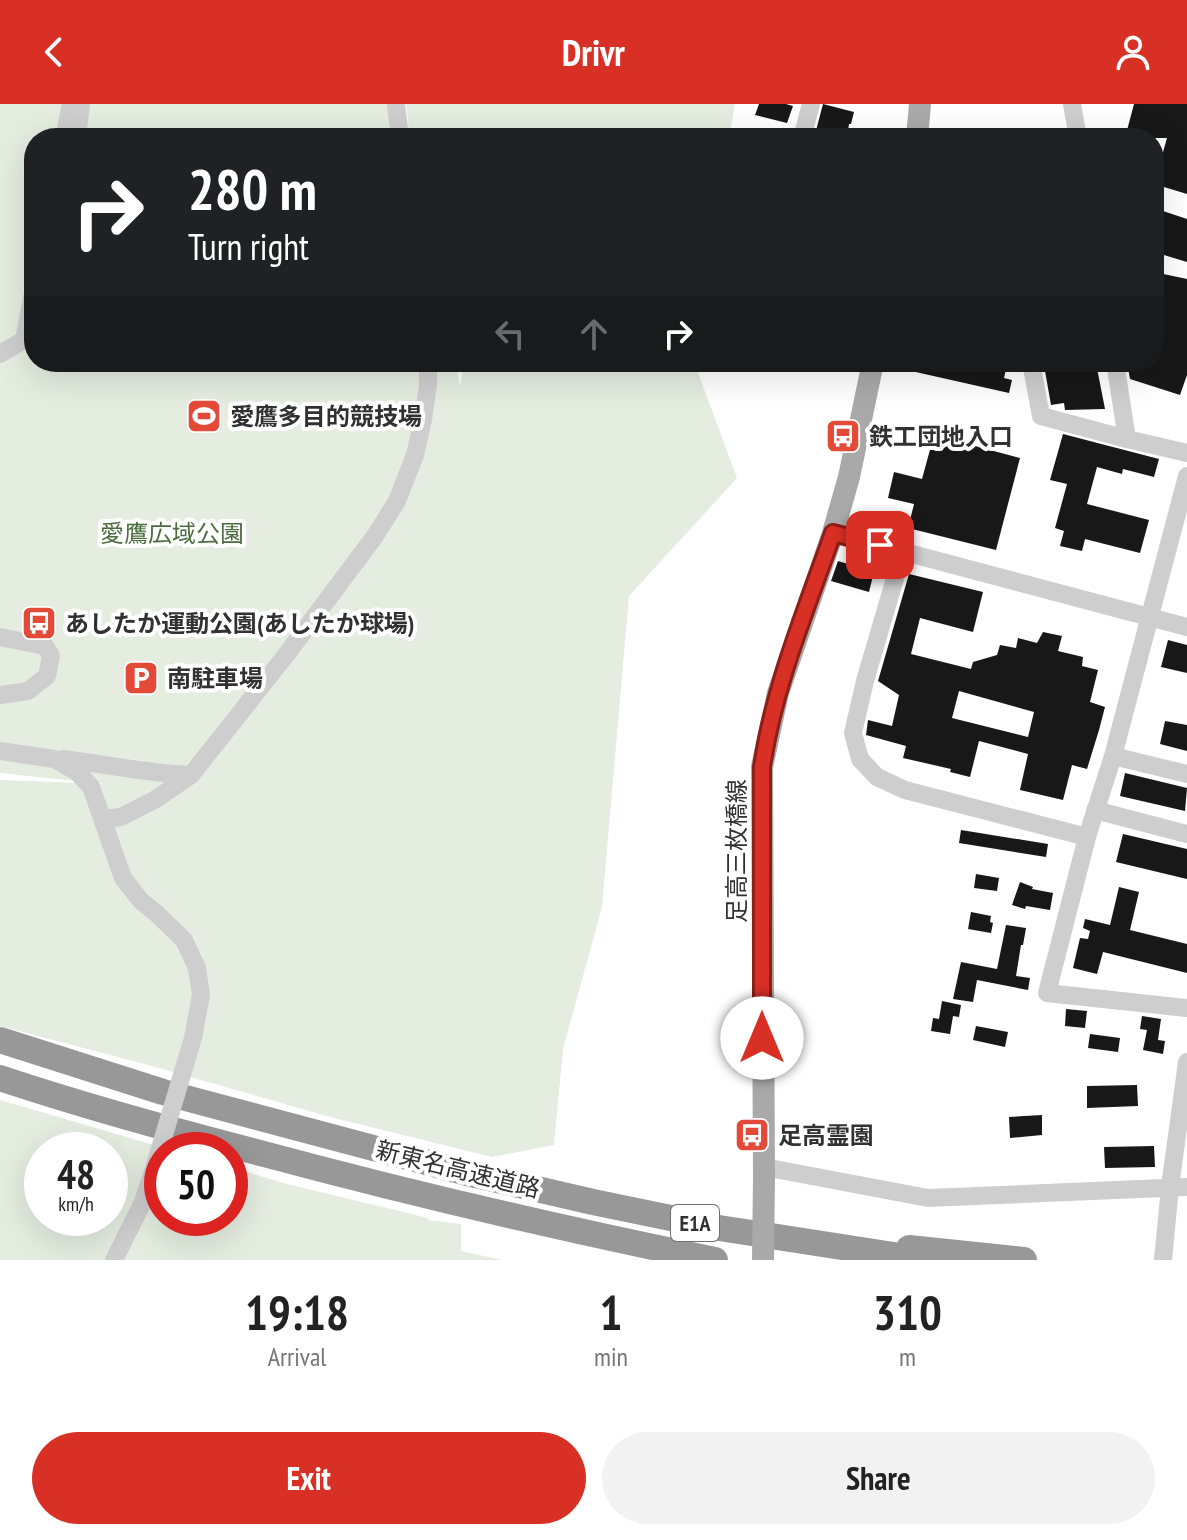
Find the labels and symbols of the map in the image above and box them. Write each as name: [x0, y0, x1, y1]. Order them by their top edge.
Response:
sports icon: 愛鷹多目的競技場: [185, 397, 223, 435]
place label: 愛鷹多目的競技場: [230, 401, 422, 432]
bus stop icon: 鉄工団地入口: [824, 417, 862, 455]
place label: 鉄工団地入口: [869, 421, 1013, 452]
pin: [846, 511, 914, 579]
park label: 愛鷹広域公園: [100, 518, 244, 549]
bus stop icon: あしたか運動公園(あしたか球場): [20, 604, 58, 642]
place label: あしたか運動公園(あしたか球場): [65, 608, 414, 639]
parking icon: 南駐車場: [122, 659, 160, 697]
place label: 南駐車場: [167, 663, 263, 694]
street label: 足高三枚橋線: [721, 779, 752, 923]
position arrow: [720, 996, 804, 1080]
bus stop icon: 足高霊園: [733, 1116, 771, 1154]
place label: 足高霊園: [778, 1120, 874, 1151]
speed limit sign: 50: [144, 1132, 248, 1236]
street label: 新東名高速道路: [373, 1134, 543, 1204]
road number: E1A: [671, 1205, 719, 1241]

